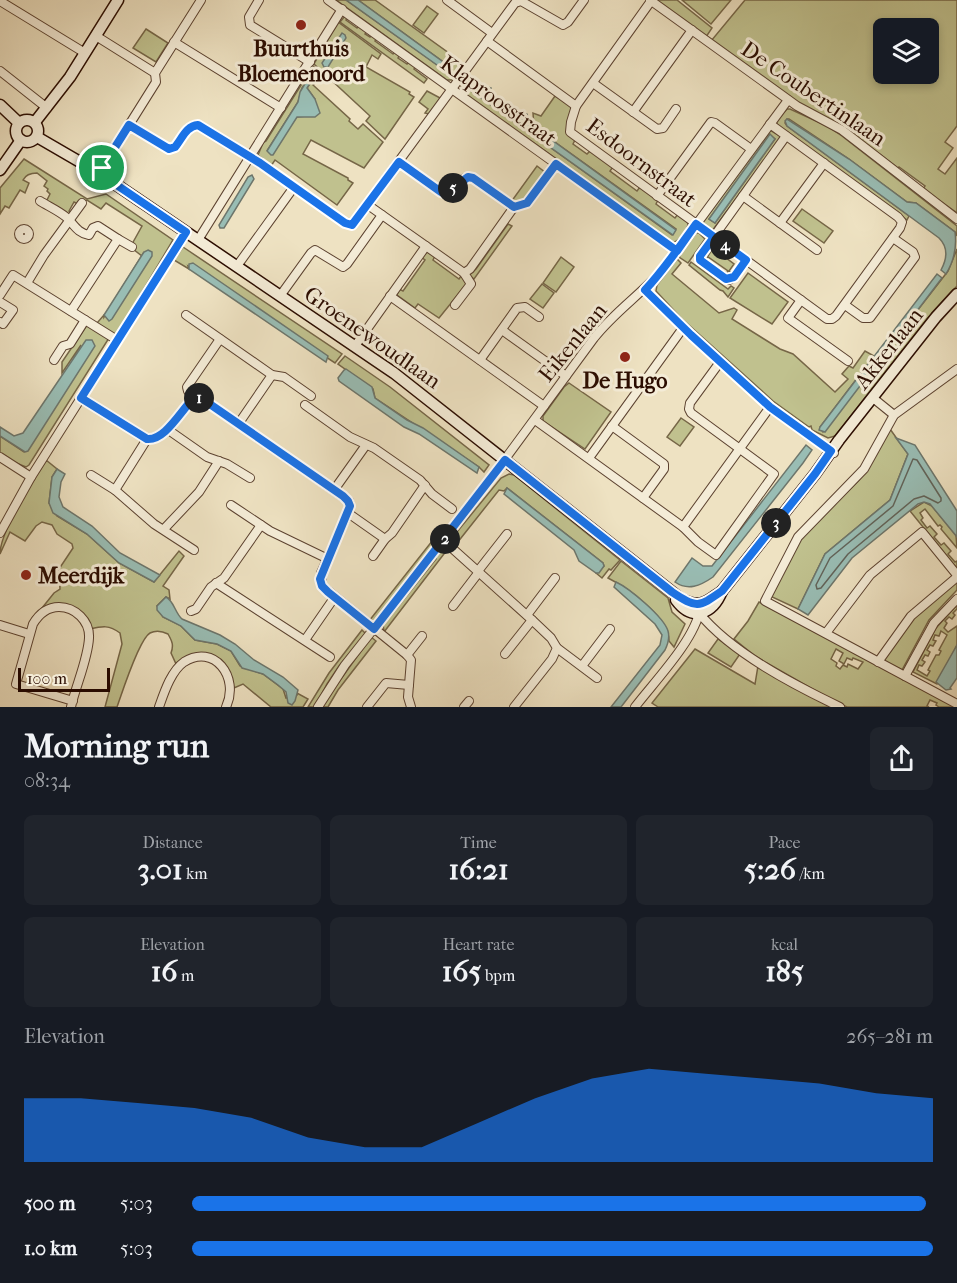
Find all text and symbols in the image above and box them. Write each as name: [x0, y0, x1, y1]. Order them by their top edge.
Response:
marker: Buurthuis Bloemenoord: [294, 18, 308, 32]
map controls: [873, 18, 939, 84]
button: layers: [873, 18, 939, 84]
place label: Buurthuis Bloemenoord: [237, 36, 366, 87]
street label: De Coubertinlaan: [736, 36, 891, 152]
street label: Klaproosstraat: [435, 50, 562, 152]
street label: Esdoornstraat: [581, 113, 702, 213]
pin: [76, 142, 127, 193]
icon: arrive: [85, 151, 118, 184]
pin: 5: [438, 173, 468, 203]
text: 5: [450, 178, 456, 197]
pin: 4: [710, 230, 740, 260]
text: 4: [720, 235, 730, 254]
street label: Groenewoudlaan: [299, 281, 446, 395]
street label: Eikenlaan: [533, 298, 613, 387]
street label: Akkerlaan: [848, 303, 929, 395]
marker: De Hugo: [618, 350, 632, 364]
place label: De Hugo: [583, 368, 667, 394]
pin: 1: [184, 383, 214, 413]
text: 1: [196, 388, 202, 407]
pin: 3: [761, 508, 791, 538]
text: 3: [773, 513, 779, 532]
pin: 2: [430, 524, 460, 554]
text: 2: [441, 529, 449, 548]
place label: Meerdijk: [37, 563, 125, 589]
marker: Meerdijk: [19, 568, 33, 582]
scale bar: [18, 665, 110, 692]
text: 100 m: [27, 669, 67, 688]
text: Morning run: [24, 727, 209, 766]
button: share: [870, 727, 933, 790]
text: 08:34: [24, 769, 70, 792]
text: Distance: [142, 833, 203, 852]
text: Time: [460, 833, 497, 852]
text: Pace: [769, 833, 800, 852]
text: 3.01: [137, 852, 183, 887]
text: 16:21: [448, 852, 509, 887]
text: 5:26: [744, 852, 796, 887]
text: km: [183, 864, 208, 883]
text: /km: [796, 864, 825, 883]
text: Elevation: [140, 935, 205, 954]
text: Heart rate: [443, 935, 514, 954]
text: kcal: [771, 935, 798, 954]
text: 16: [151, 954, 178, 989]
text: 165: [442, 954, 482, 989]
text: 185: [765, 954, 804, 989]
text: m: [178, 966, 194, 985]
text: bpm: [482, 966, 515, 985]
text: Elevation: [24, 1025, 105, 1048]
text: 265–281 m: [846, 1025, 933, 1048]
text: 500 m: [24, 1192, 76, 1215]
text: 5:03: [120, 1192, 153, 1215]
text: 1.0 km: [24, 1237, 77, 1260]
text: 5:03: [120, 1237, 153, 1260]

